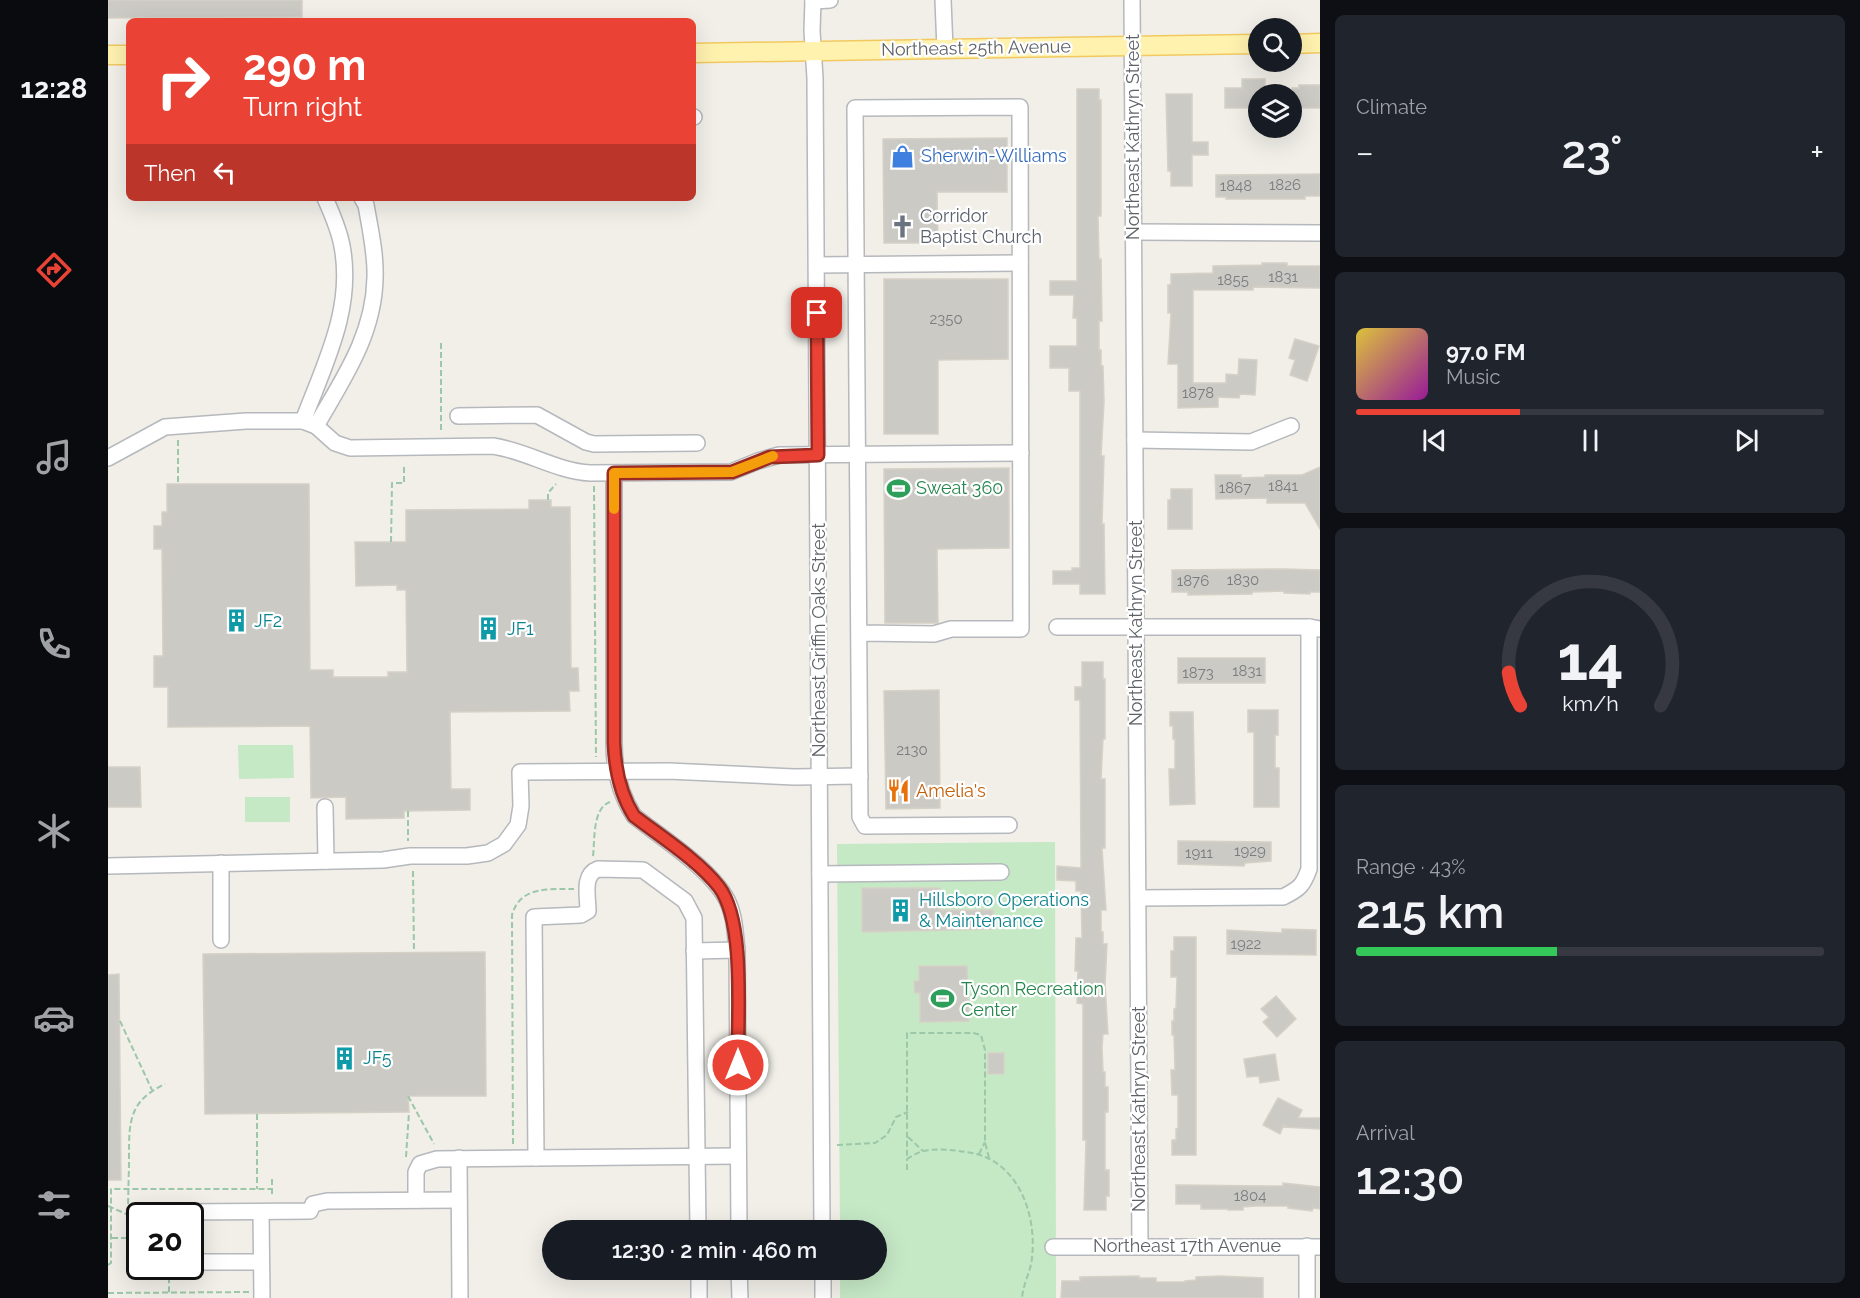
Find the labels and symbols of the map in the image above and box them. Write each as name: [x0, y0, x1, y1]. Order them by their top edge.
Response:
street label: Northeast Kathryn Street: [1122, 34, 1143, 240]
street label: Northeast 25th Avenue: [881, 35, 1072, 60]
shop icon: Sherwin-Williams: [890, 143, 916, 169]
place label: Sherwin-Williams: [921, 145, 1067, 166]
house number: 1826: [1269, 176, 1301, 194]
house number: 1848: [1220, 177, 1252, 195]
place label: Corridor Baptist Church: [920, 205, 1042, 247]
church icon: Corridor Baptist Church: [889, 213, 915, 239]
house number: 1831: [1268, 268, 1298, 286]
house number: 1855: [1217, 271, 1249, 289]
pin: [791, 287, 842, 338]
house number: 2350: [929, 310, 963, 328]
house number: 1878: [1182, 384, 1214, 402]
sports icon: Sweat 360: [885, 475, 911, 501]
place label: Sweat 360: [916, 477, 1003, 498]
house number: 1841: [1268, 477, 1299, 495]
house number: 1867: [1219, 479, 1251, 497]
street label: Northeast Kathryn Street: [1125, 520, 1146, 726]
street label: Northeast Griffin Oaks Street: [808, 523, 829, 757]
house number: 1830: [1227, 571, 1259, 589]
house number: 1876: [1177, 572, 1209, 590]
building icon: JF2: [223, 608, 249, 634]
place label: JF2: [254, 610, 282, 631]
building icon: JF1: [476, 616, 502, 642]
place label: JF1: [507, 618, 534, 639]
house number: 1831: [1232, 662, 1262, 680]
house number: 1873: [1182, 664, 1214, 682]
house number: 2130: [896, 741, 928, 759]
restaurant icon: Amelia's: [885, 778, 911, 804]
place label: Amelia's: [916, 780, 986, 801]
house number: 1929: [1234, 842, 1266, 860]
house number: 1911: [1185, 844, 1214, 862]
place label: Hillsboro Operations & Maintenance: [919, 889, 1089, 931]
building icon: Hillsboro Operations & Maintenance: [888, 897, 914, 923]
house number: 1922: [1231, 935, 1262, 953]
place label: Tyson Recreation Center: [961, 978, 1104, 1020]
sports icon: Tyson Recreation Center: [930, 986, 956, 1012]
street label: Northeast Kathryn Street: [1128, 1006, 1149, 1212]
position arrow: [706, 1033, 770, 1097]
building icon: JF5: [332, 1045, 358, 1071]
place label: JF5: [363, 1047, 392, 1068]
house number: 1804: [1234, 1187, 1266, 1205]
speed limit sign: 20: [126, 1202, 204, 1280]
street label: Northeast 17th Avenue: [1093, 1235, 1281, 1256]

